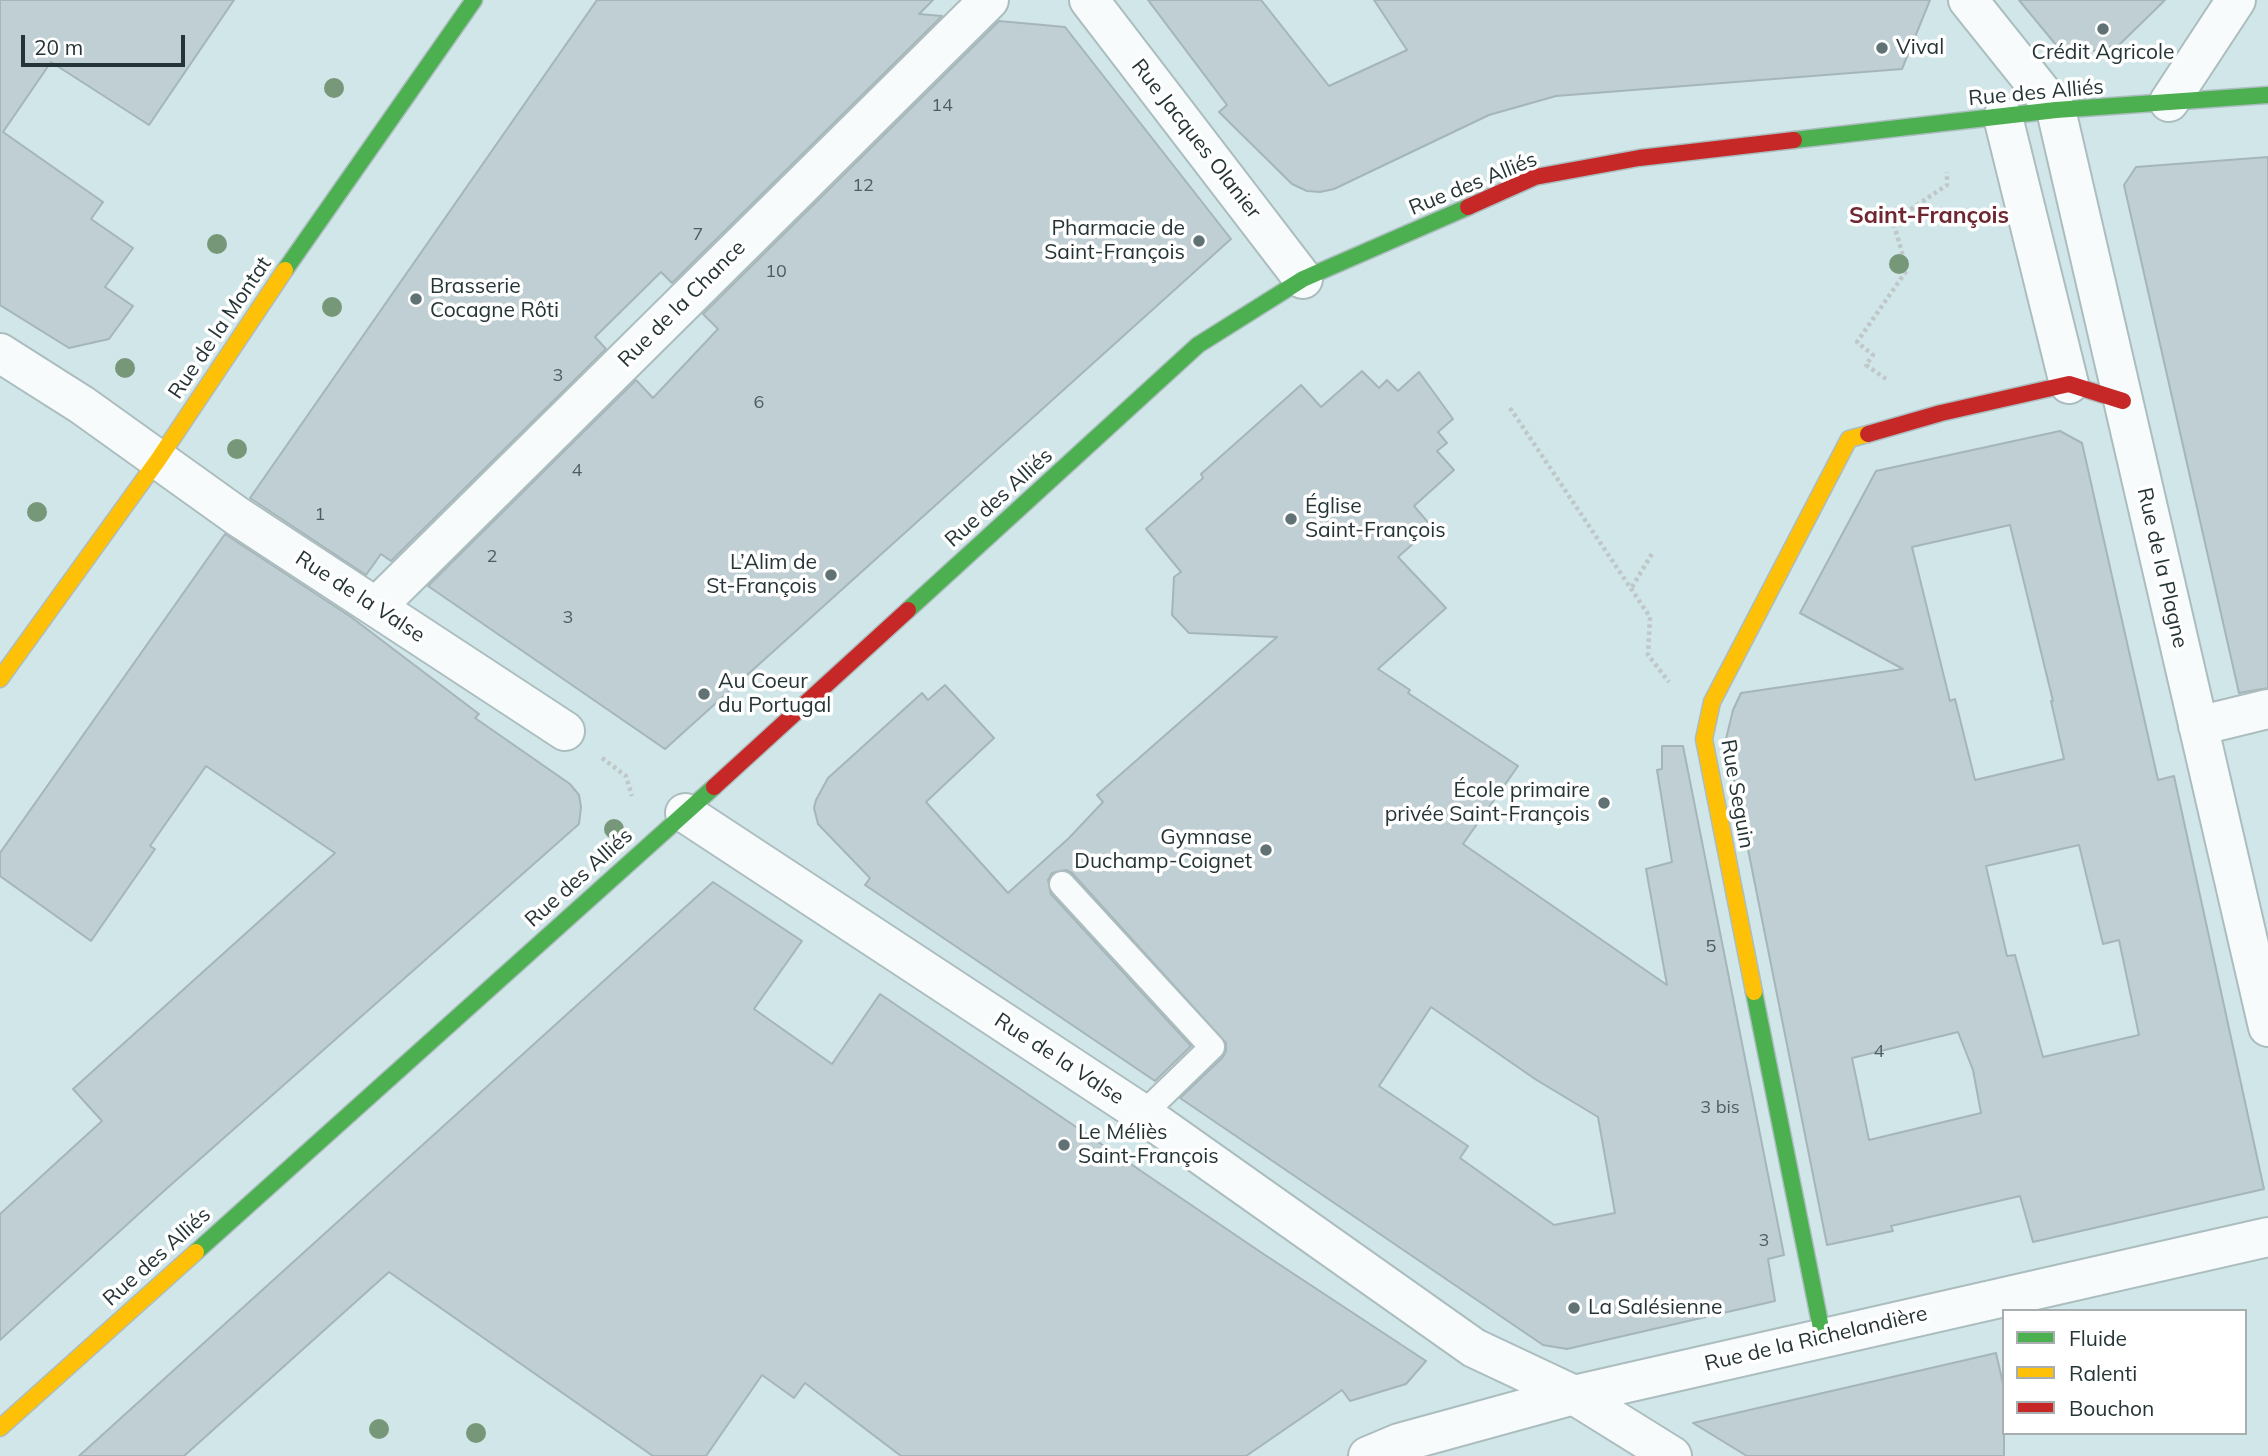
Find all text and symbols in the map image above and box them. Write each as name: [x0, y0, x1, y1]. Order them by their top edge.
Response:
scale bar: [24, 21, 189, 65]
marker: Crédit Agricole: [2095, 21, 2111, 37]
text: 20 m: [34, 34, 83, 60]
place label: Vival: [1896, 35, 1944, 61]
marker: Vival: [1874, 40, 1890, 56]
place label: Crédit Agricole: [2032, 40, 2174, 66]
street label: Rue Jacques Olanier: [1126, 54, 1266, 224]
street label: Rue des Alliés: [1967, 75, 2105, 111]
house number: 14: [931, 95, 953, 117]
street label: Rue des Alliés: [1405, 147, 1541, 221]
house number: 12: [852, 175, 874, 197]
district label: Saint-François: [1849, 202, 2009, 230]
place label: Pharmacie de Saint-François: [1044, 216, 1185, 266]
house number: 7: [693, 224, 703, 246]
marker: Pharmacie de Saint-François: [1191, 233, 1207, 249]
street label: Rue de la Chance: [613, 235, 751, 373]
street label: Rue de la Montat: [163, 252, 277, 404]
house number: 10: [765, 261, 787, 283]
place label: Brasserie Cocagne Rôti: [430, 274, 559, 324]
marker: Brasserie Cocagne Rôti: [408, 291, 424, 307]
house number: 3: [553, 365, 563, 387]
house number: 6: [754, 392, 764, 414]
street label: Rue des Alliés: [940, 443, 1058, 553]
house number: 4: [572, 460, 582, 482]
street label: Rue de la Plagne: [2131, 485, 2193, 651]
place label: Église Saint-François: [1305, 494, 1446, 544]
house number: 1: [315, 504, 325, 526]
marker: Église Saint-François: [1283, 511, 1299, 527]
street label: Rue de la Valse: [291, 546, 429, 648]
house number: 2: [487, 546, 497, 568]
place label: L’Alim de St-François: [706, 550, 817, 600]
marker: L’Alim de St-François: [823, 567, 839, 583]
house number: 3: [563, 607, 573, 629]
place label: Au Coeur du Portugal: [718, 669, 831, 719]
marker: Au Coeur du Portugal: [696, 686, 712, 702]
street label: Rue Seguin: [1715, 738, 1759, 850]
place label: École primaire privée Saint-François: [1385, 778, 1590, 828]
marker: École primaire privée Saint-François: [1596, 795, 1612, 811]
street label: Rue des Alliés: [520, 823, 638, 933]
place label: Gymnase Duchamp-Coignet: [1074, 825, 1252, 875]
marker: Gymnase Duchamp-Coignet: [1258, 842, 1274, 858]
house number: 5: [1706, 936, 1716, 958]
street label: Rue de la Valse: [990, 1008, 1128, 1110]
house number: 4: [1874, 1041, 1884, 1063]
house number: 3 bis: [1700, 1097, 1740, 1119]
place label: Le Méliès Saint-François: [1078, 1120, 1219, 1170]
marker: Le Méliès Saint-François: [1056, 1137, 1072, 1153]
street label: Rue des Alliés: [98, 1202, 216, 1312]
house number: 3: [1759, 1230, 1769, 1252]
place label: La Salésienne: [1588, 1295, 1723, 1321]
marker: La Salésienne: [1566, 1300, 1582, 1316]
street label: Rue de la Richelandière: [1702, 1301, 1930, 1377]
legend: [2002, 1309, 2247, 1435]
text: Fluide: [2069, 1325, 2127, 1351]
text: Ralenti: [2069, 1360, 2137, 1386]
text: Bouchon: [2069, 1395, 2154, 1421]

